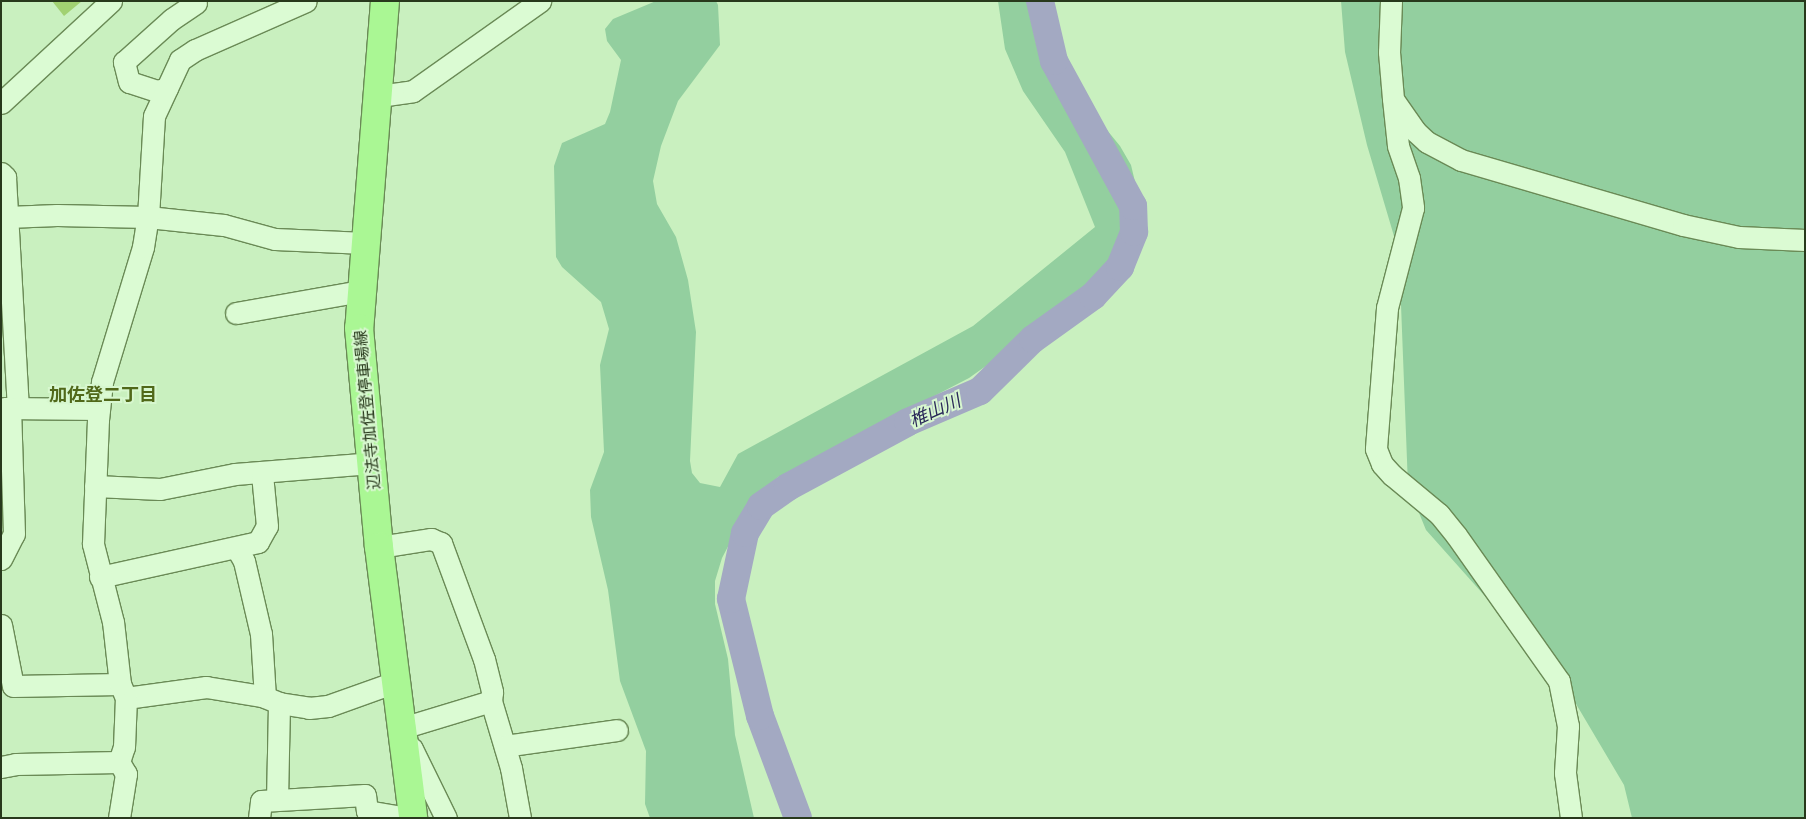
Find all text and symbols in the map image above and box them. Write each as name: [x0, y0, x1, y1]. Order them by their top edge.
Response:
street label: 辺法寺加佐登停車場線: [350, 329, 384, 491]
district label: 加佐登二丁目: [49, 384, 157, 406]
water label: 椎山川: [906, 390, 964, 432]

